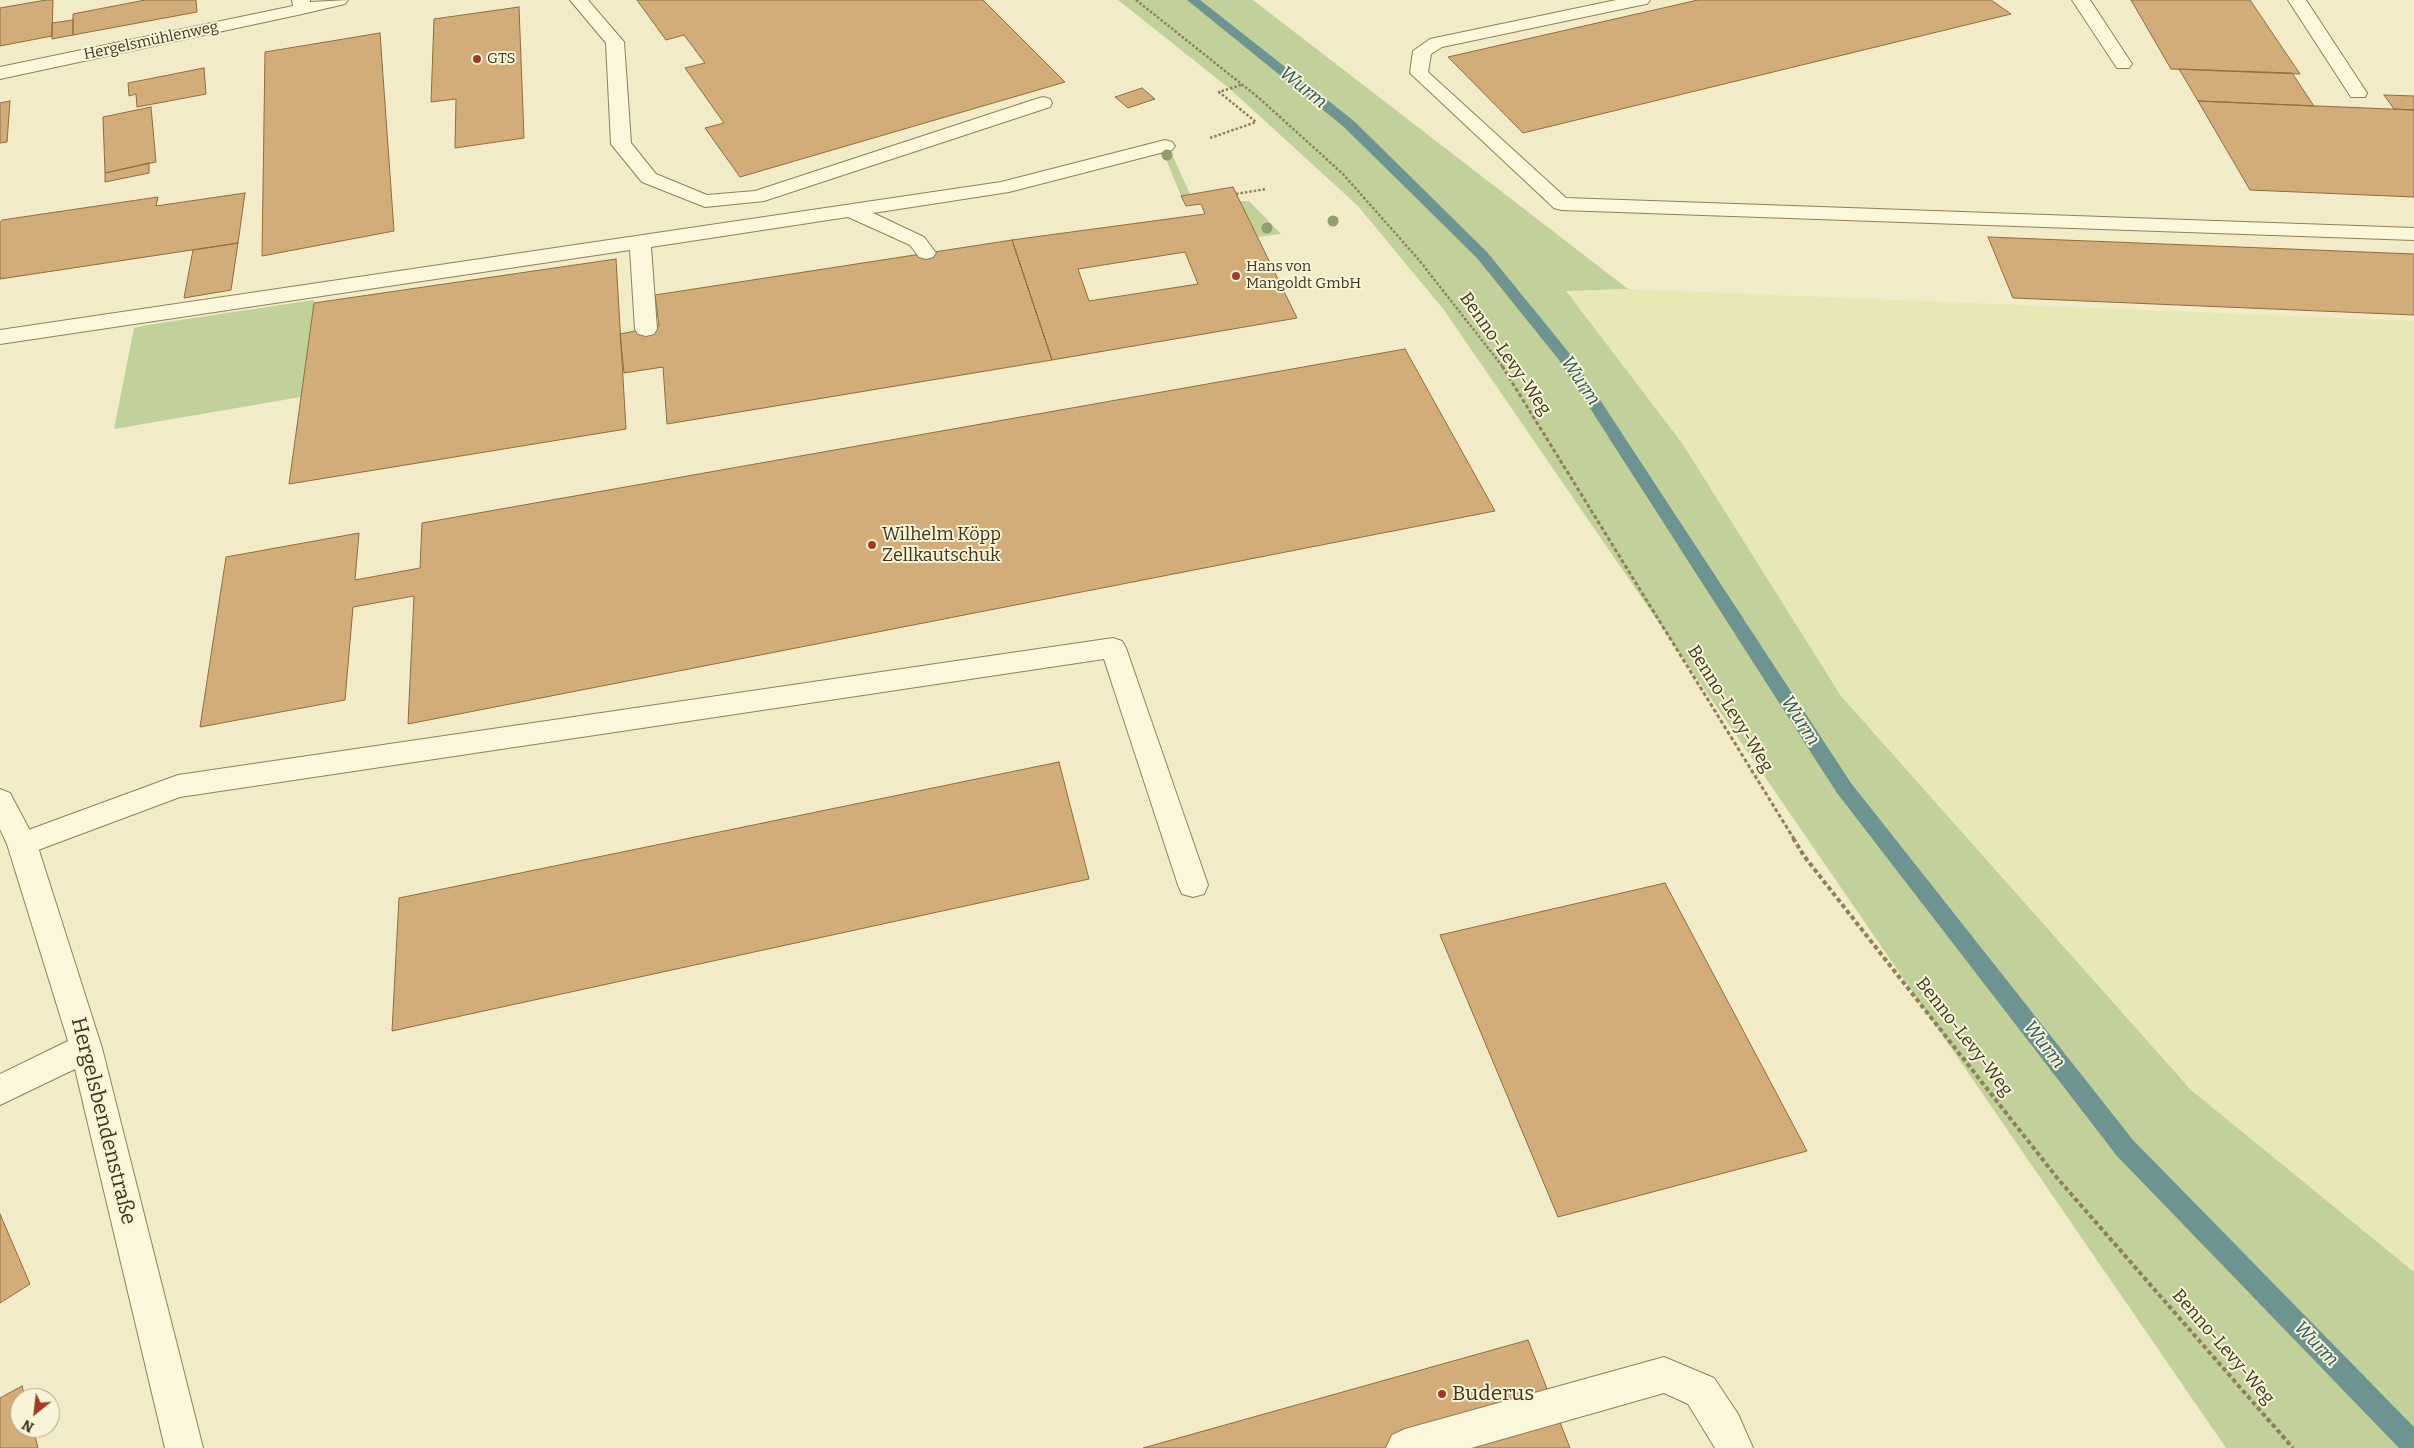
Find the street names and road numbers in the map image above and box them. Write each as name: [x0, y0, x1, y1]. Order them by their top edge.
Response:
street label: Hergelsmühlenweg: [82, 18, 220, 64]
street label: Benno-Levy-Weg: [1455, 288, 1555, 420]
street label: Benno-Levy-Weg: [1682, 642, 1778, 776]
street label: Benno-Levy-Weg: [1911, 973, 2017, 1101]
street label: Hergelsbendenstraße: [65, 1015, 141, 1227]
street label: Benno-Levy-Weg: [2167, 1285, 2279, 1409]

